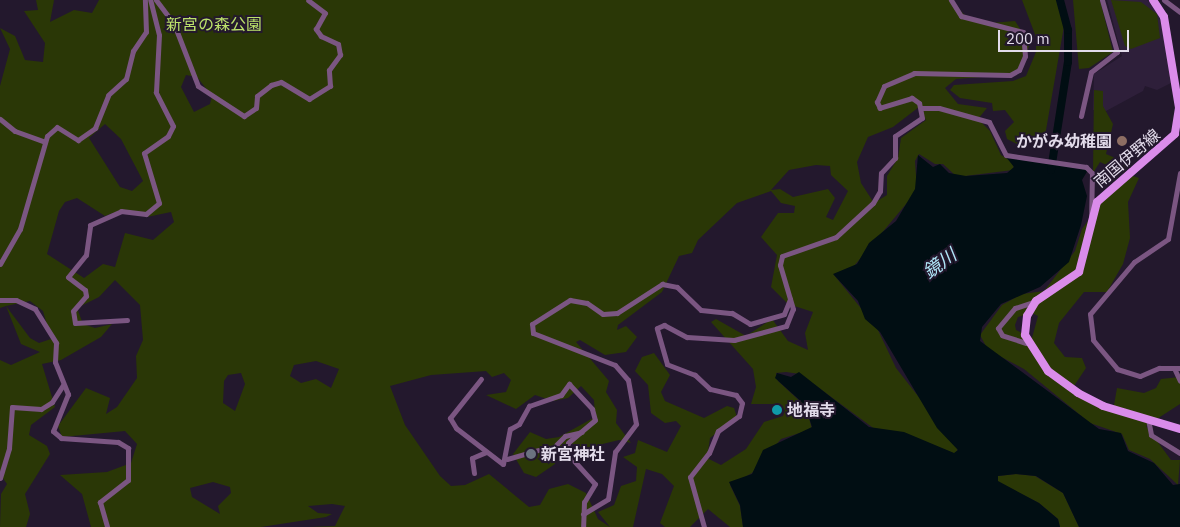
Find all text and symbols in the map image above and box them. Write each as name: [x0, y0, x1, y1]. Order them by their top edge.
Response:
park label: 新宮の森公園: [166, 14, 262, 34]
scale bar: [1000, 20, 1131, 52]
text: 200 m: [1006, 29, 1050, 48]
street label: 南国伊野線: [1090, 125, 1164, 191]
place label: かがみ幼稚園: [1016, 131, 1112, 151]
marker: かがみ幼稚園: [1116, 135, 1128, 147]
water label: 鏡川: [919, 245, 961, 283]
place label: 地福寺: [787, 400, 835, 420]
marker: 地福寺: [771, 404, 783, 416]
place label: 新宮神社: [541, 444, 605, 464]
marker: 新宮神社: [525, 448, 537, 460]

